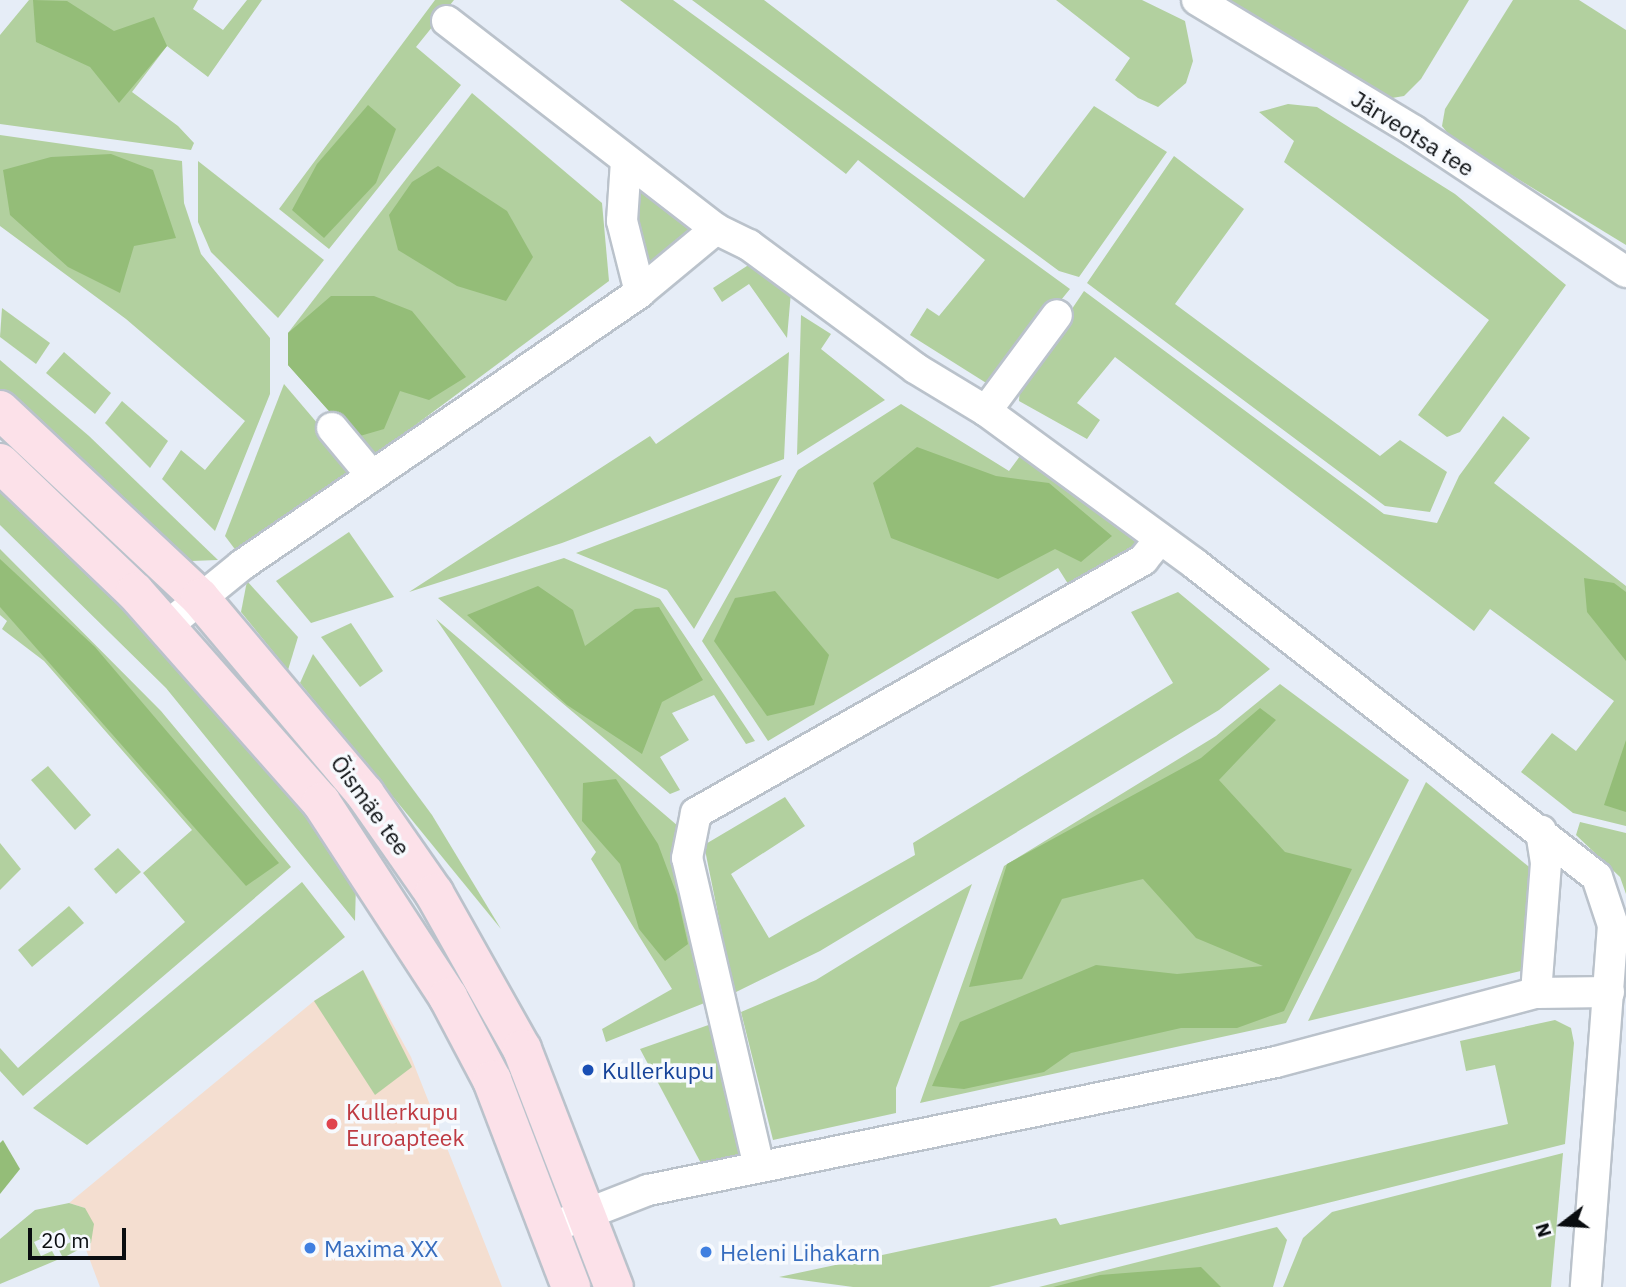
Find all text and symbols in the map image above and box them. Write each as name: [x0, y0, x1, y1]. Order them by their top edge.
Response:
street label: Järveotsa tee: [1347, 84, 1479, 182]
street label: Õismäe tee: [325, 750, 417, 860]
place label: Kullerkupu: [602, 1056, 714, 1084]
marker: Kullerkupu: [580, 1062, 596, 1078]
place label: Kullerkupu Euroapteek: [346, 1097, 465, 1151]
marker: Kullerkupu Euroapteek: [324, 1116, 340, 1132]
north arrow: [1528, 1189, 1598, 1259]
scale bar: [32, 1214, 130, 1258]
text: N: [1529, 1220, 1556, 1240]
text: 20 m: [41, 1226, 90, 1254]
place label: Maxima XX: [324, 1234, 438, 1262]
place label: Heleni Lihakarn: [720, 1238, 880, 1266]
marker: Maxima XX: [302, 1240, 318, 1256]
marker: Heleni Lihakarn: [698, 1244, 714, 1260]

